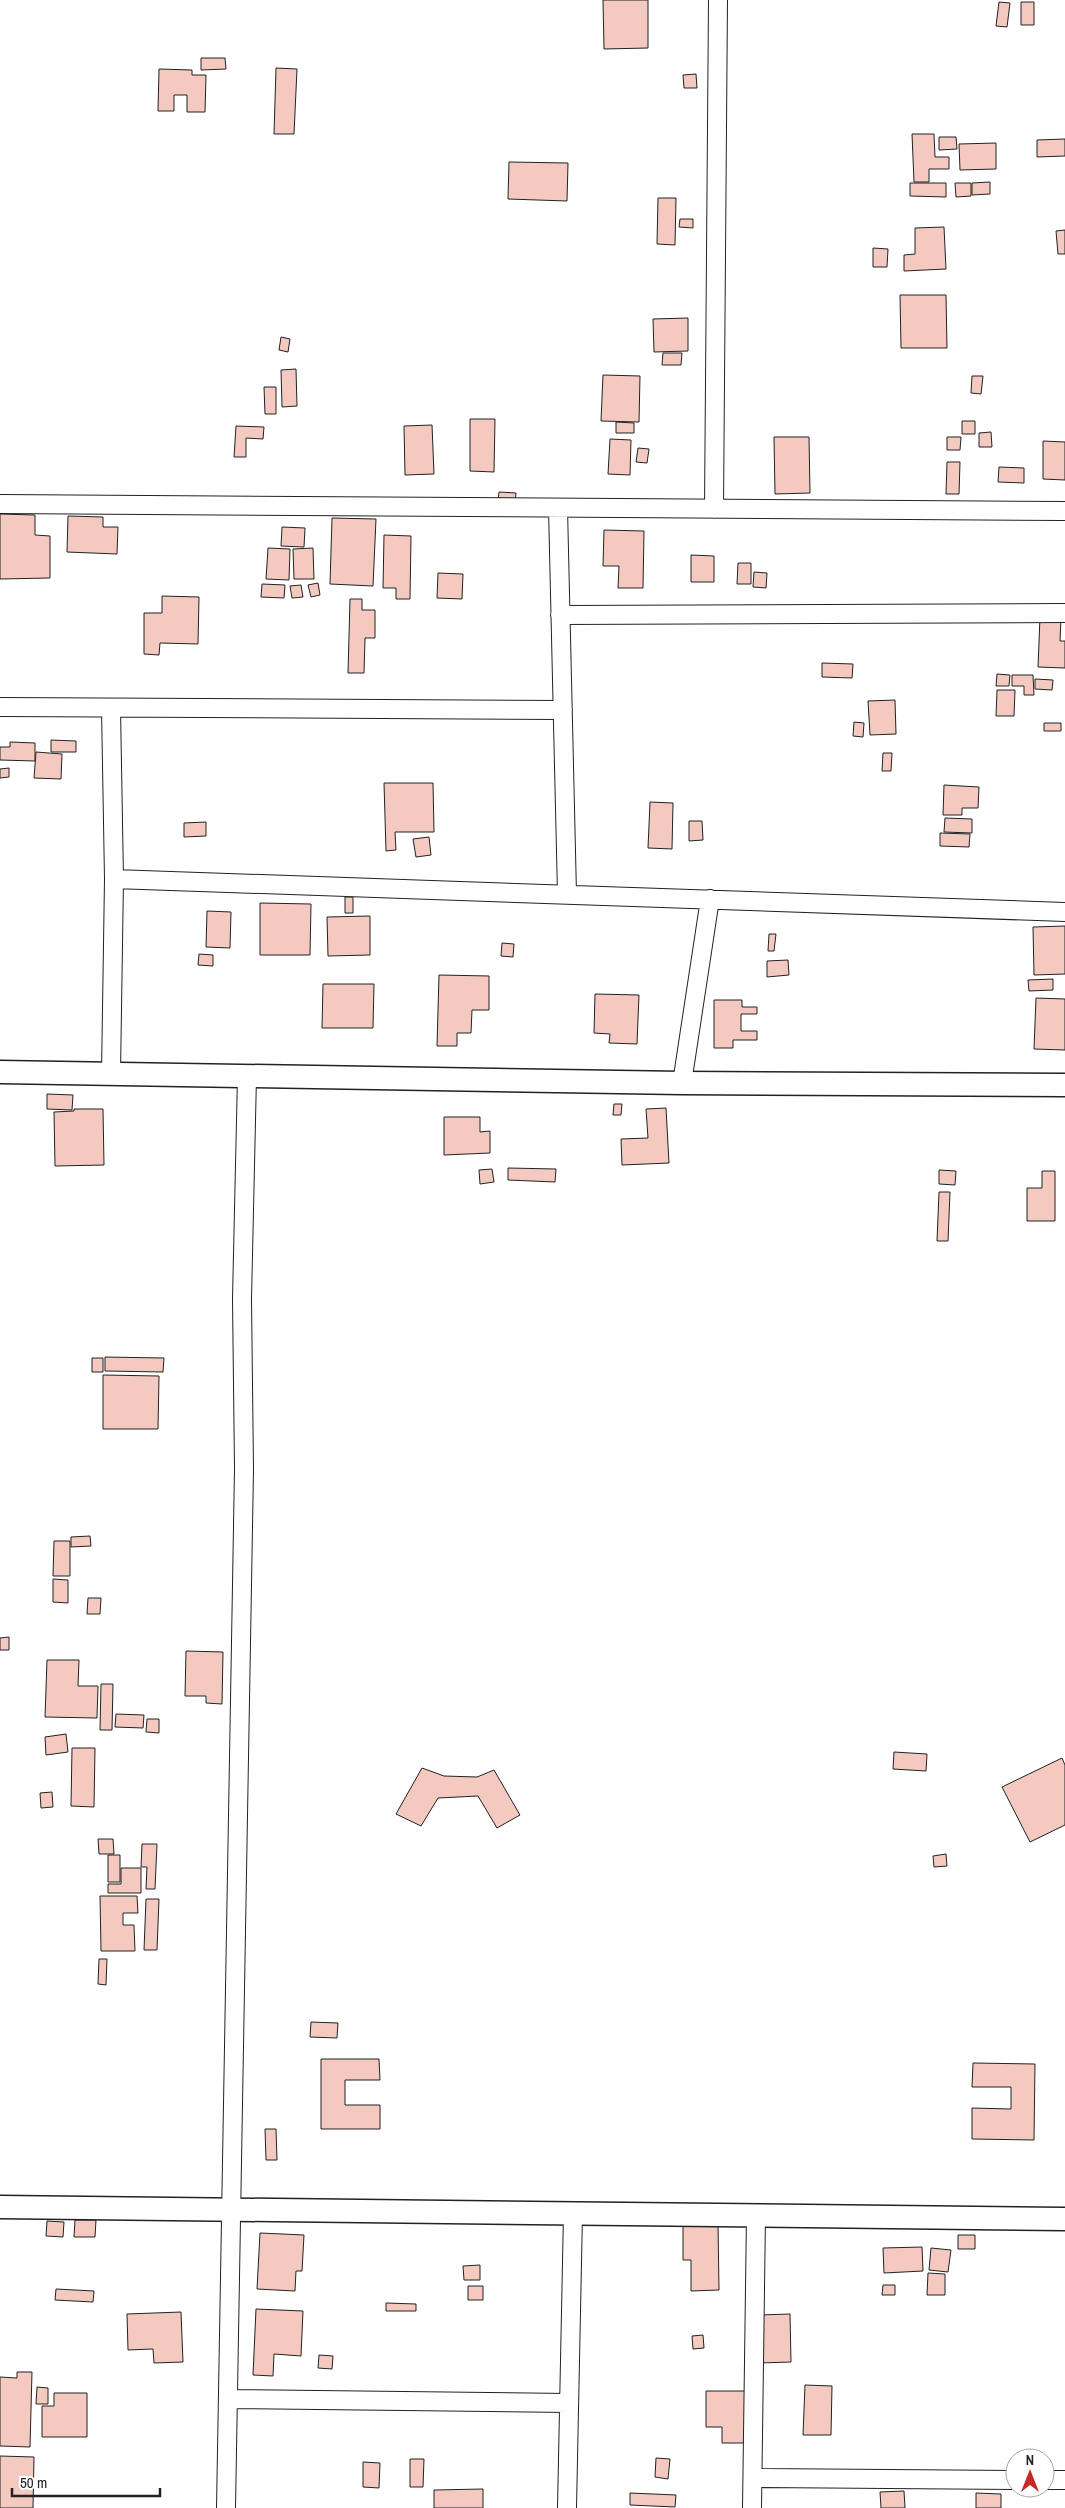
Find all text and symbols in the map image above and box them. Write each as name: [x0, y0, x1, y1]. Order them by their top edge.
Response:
north arrow: [1005, 2448, 1055, 2498]
text: N: [1026, 2451, 1034, 2469]
scale bar: [12, 2466, 160, 2498]
text: 50 m: [20, 2472, 47, 2493]

